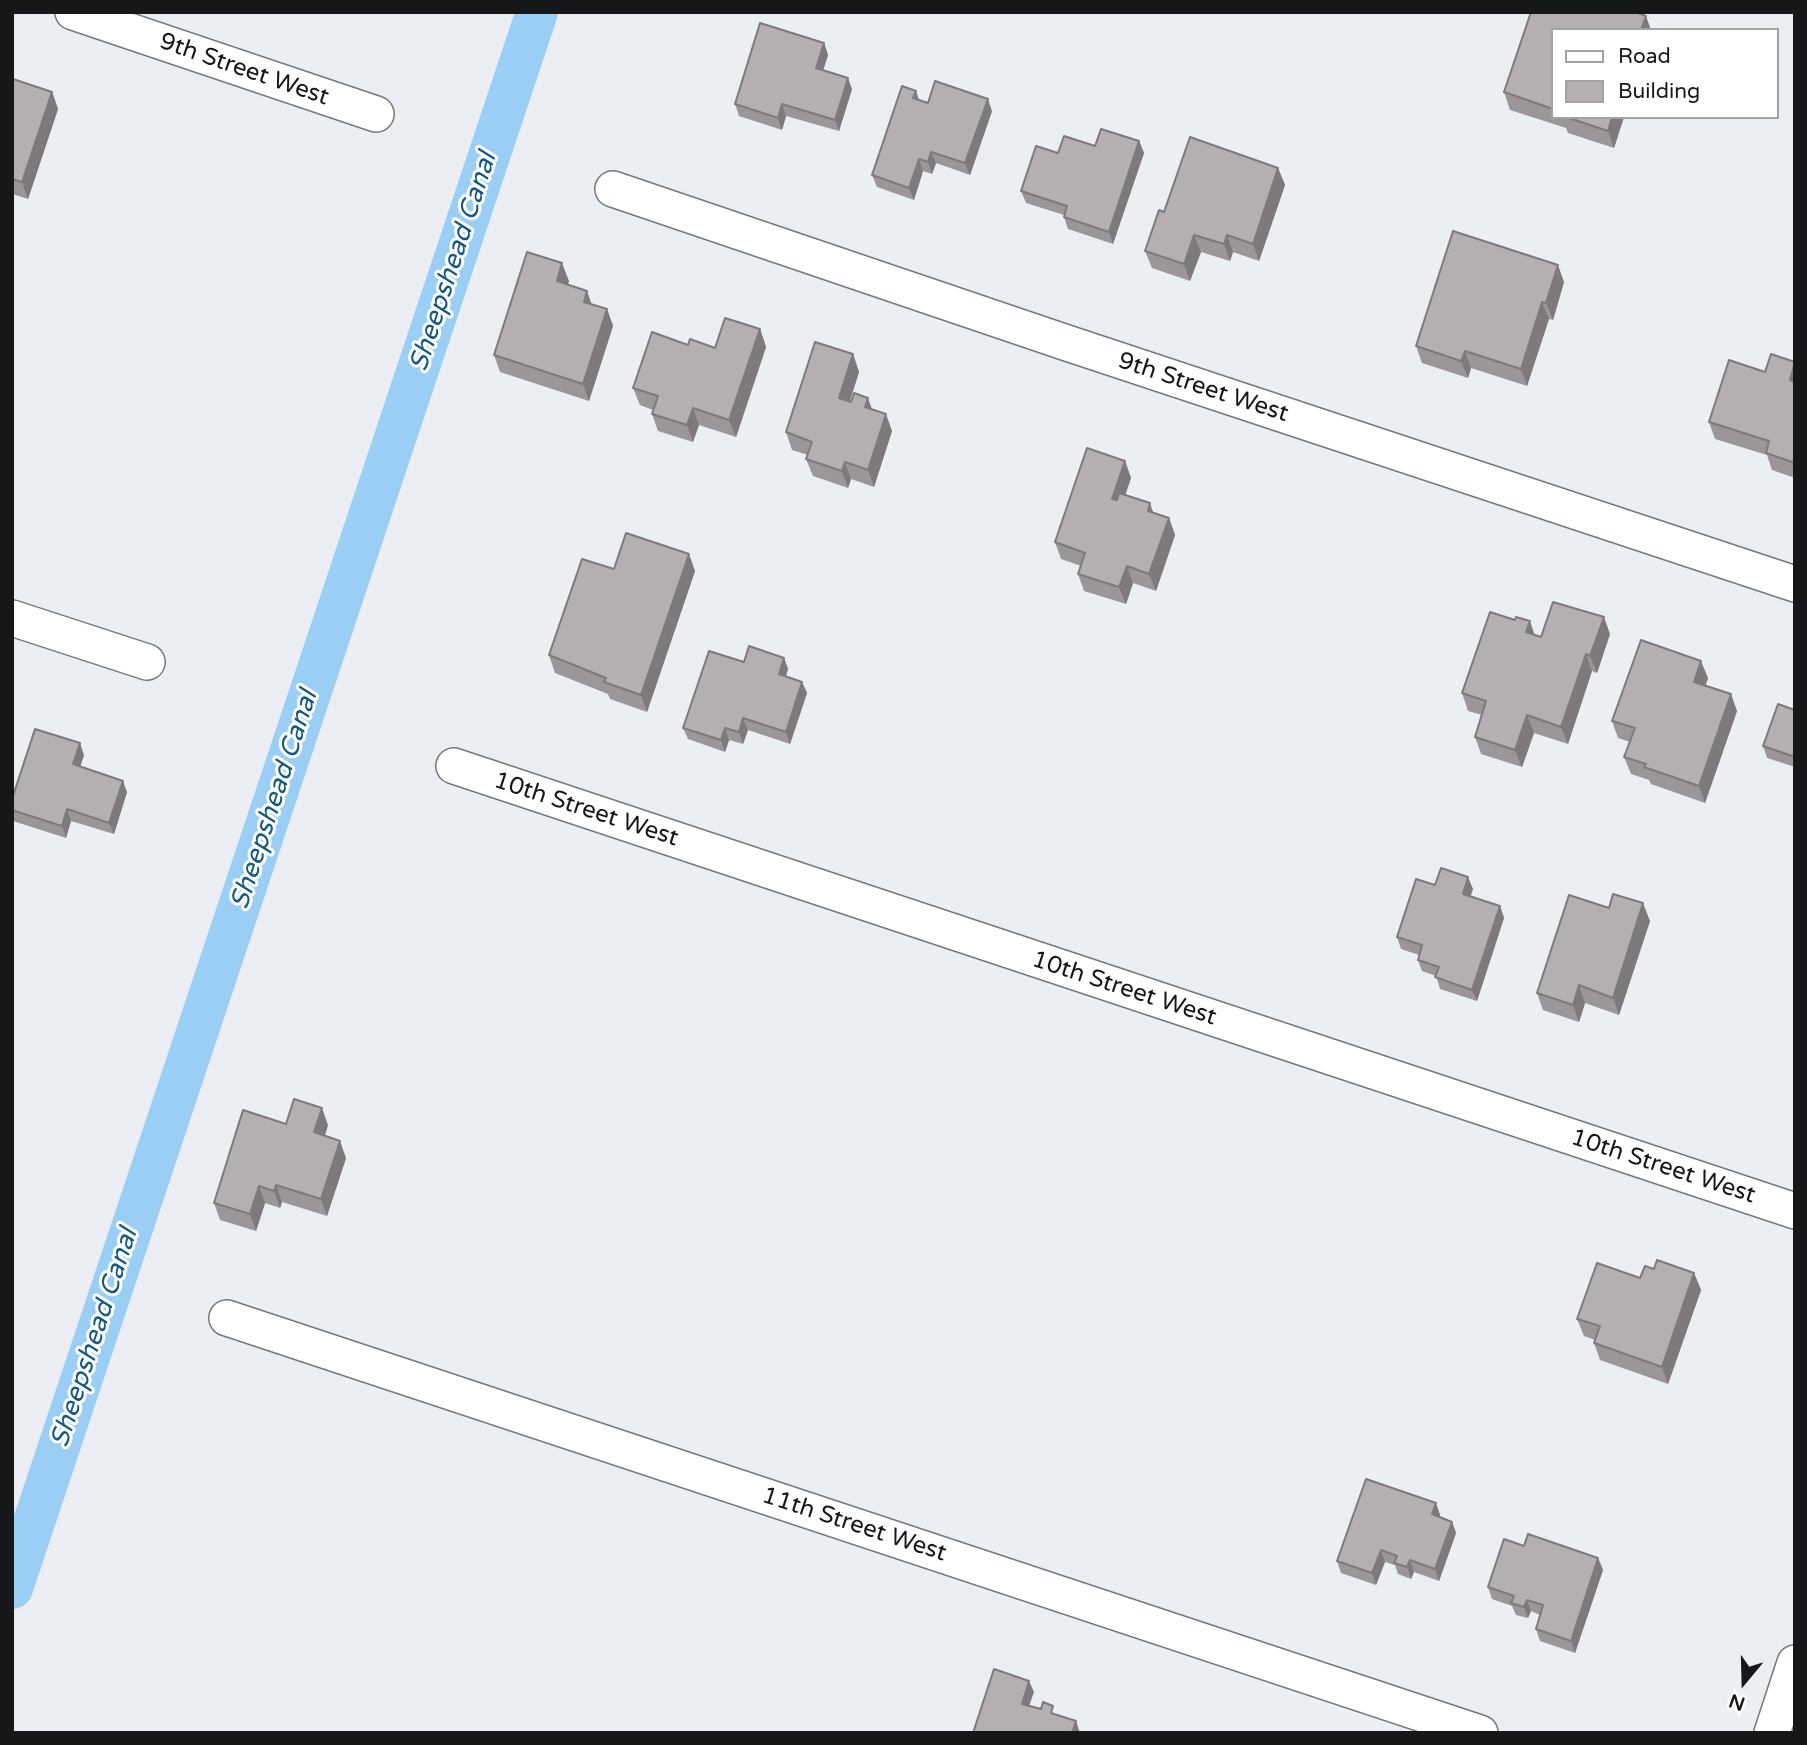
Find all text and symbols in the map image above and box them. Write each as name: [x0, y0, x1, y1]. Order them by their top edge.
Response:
street label: 9th Street West: [155, 28, 333, 112]
legend: [1552, 28, 1779, 119]
text: Road: [1618, 44, 1671, 69]
text: Building: [1618, 79, 1700, 104]
water label: Sheepshead Canal: [404, 149, 504, 375]
street label: 9th Street West: [1114, 347, 1292, 429]
water label: Sheepshead Canal: [225, 687, 325, 913]
street label: 10th Street West: [490, 767, 682, 853]
street label: 10th Street West: [1028, 946, 1220, 1032]
street label: 10th Street West: [1567, 1124, 1759, 1210]
water label: Sheepshead Canal: [45, 1225, 145, 1451]
street label: 11th Street West: [758, 1482, 950, 1568]
north arrow: [1709, 1647, 1779, 1717]
text: N: [1726, 1689, 1748, 1715]

